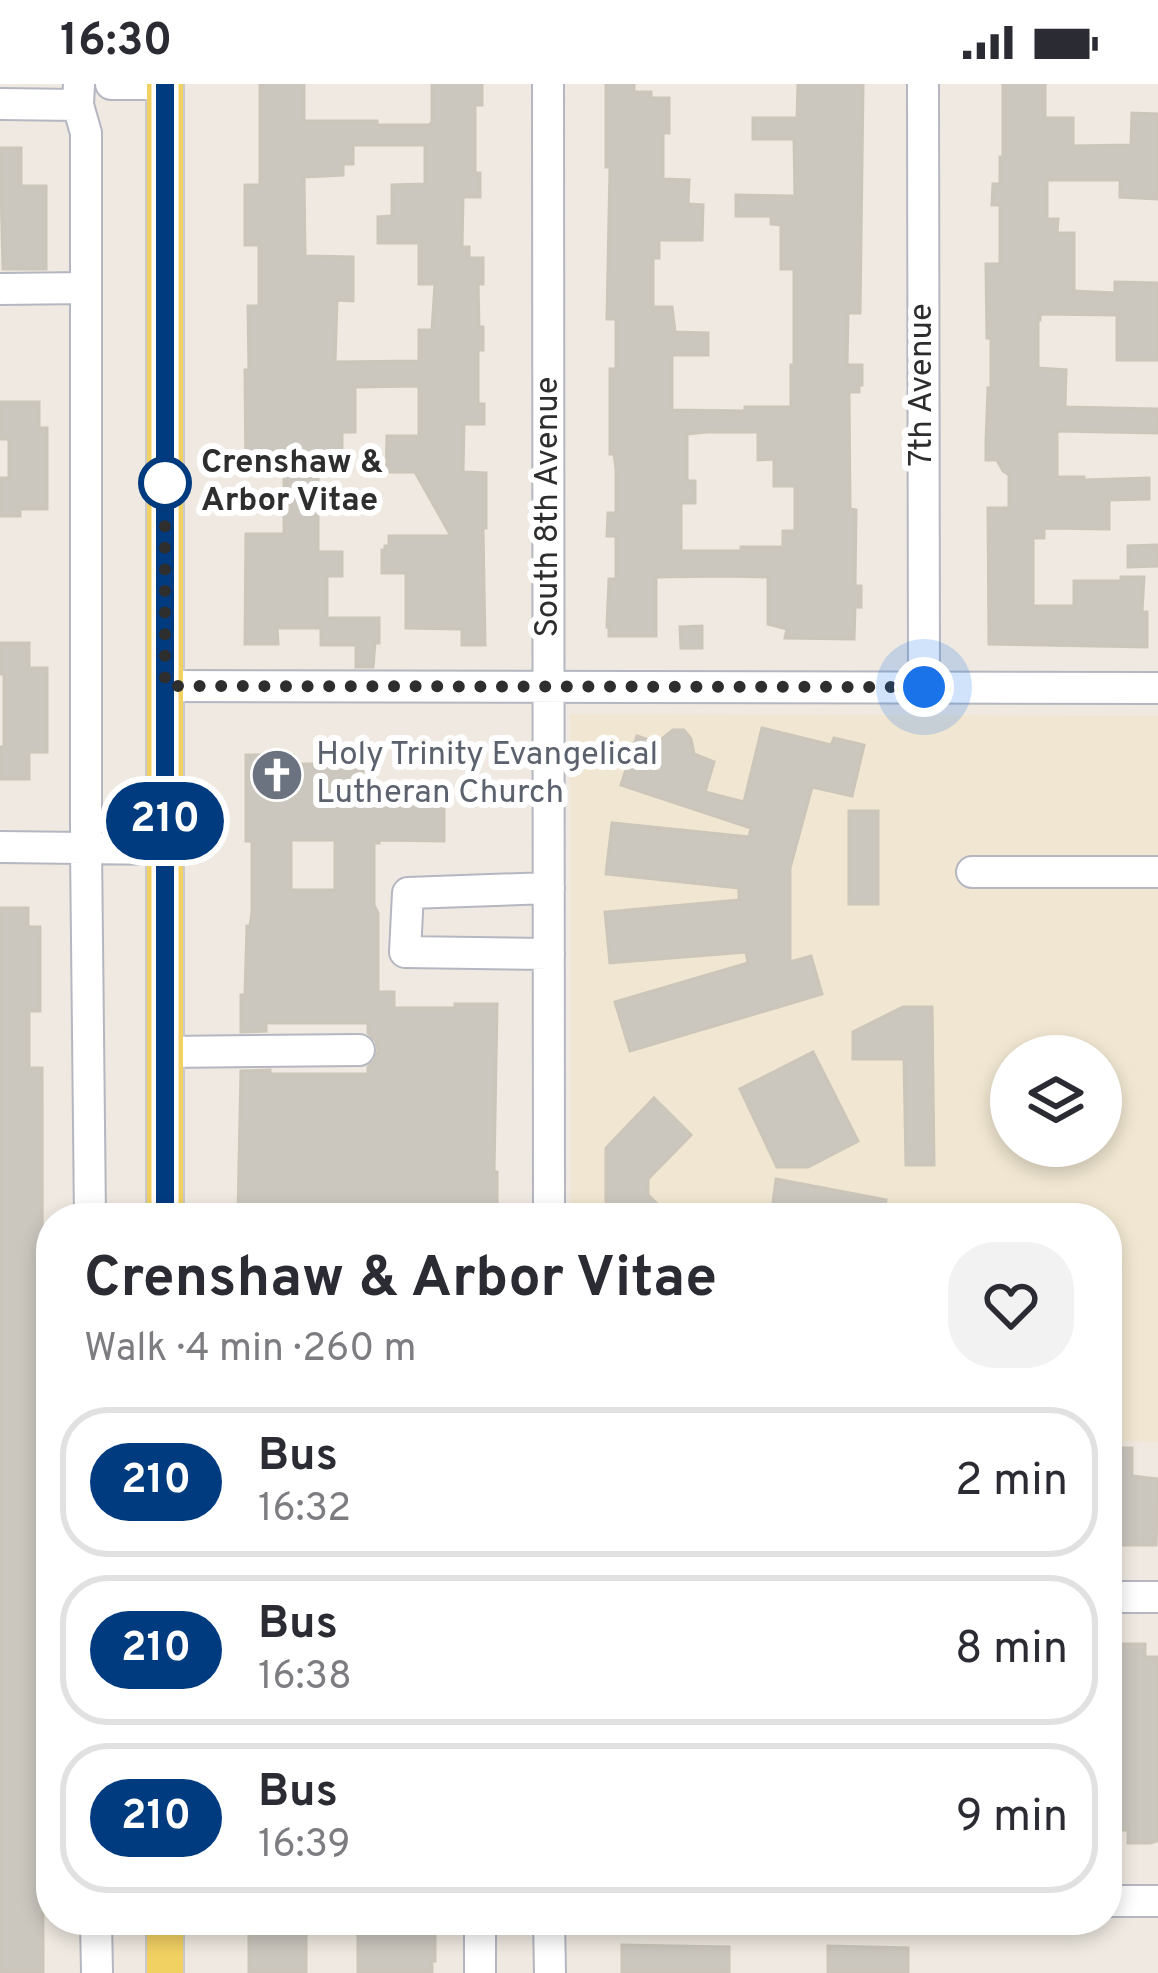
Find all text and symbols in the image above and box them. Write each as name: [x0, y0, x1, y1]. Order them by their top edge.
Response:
text: 16:30: [60, 14, 172, 71]
street label: 7th Avenue: [902, 303, 944, 467]
street label: South 8th Avenue: [528, 376, 570, 638]
place label: Crenshaw & Arbor Vitae: [201, 443, 383, 523]
marker: Crenshaw & Arbor Vitae: [140, 458, 190, 508]
your location: [894, 657, 954, 717]
place label: Holy Trinity Evangelical Lutheran Church: [316, 735, 658, 815]
church icon: Holy Trinity Evangelical Lutheran Church: [249, 747, 305, 803]
line badge: 210: [96, 782, 234, 860]
text: 210: [130, 794, 200, 847]
map controls: [990, 1035, 1122, 1167]
button: layers: [990, 1035, 1122, 1167]
button: heart: [948, 1242, 1074, 1368]
text: Crenshaw & Arbor Vitae: [84, 1245, 717, 1317]
text: Walk · 4 min · 260 m: [84, 1326, 417, 1375]
text: Bus: [258, 1429, 338, 1486]
text: 2 min: [955, 1454, 1068, 1511]
text: 210: [121, 1455, 191, 1508]
text: 16:32: [258, 1486, 351, 1535]
text: Bus: [258, 1597, 338, 1654]
text: 8 min: [955, 1622, 1068, 1679]
text: 210: [121, 1623, 191, 1676]
text: 16:38: [258, 1654, 352, 1703]
text: Bus: [258, 1765, 338, 1822]
text: 9 min: [956, 1790, 1068, 1847]
text: 210: [121, 1791, 191, 1844]
text: 16:39: [258, 1822, 351, 1871]

